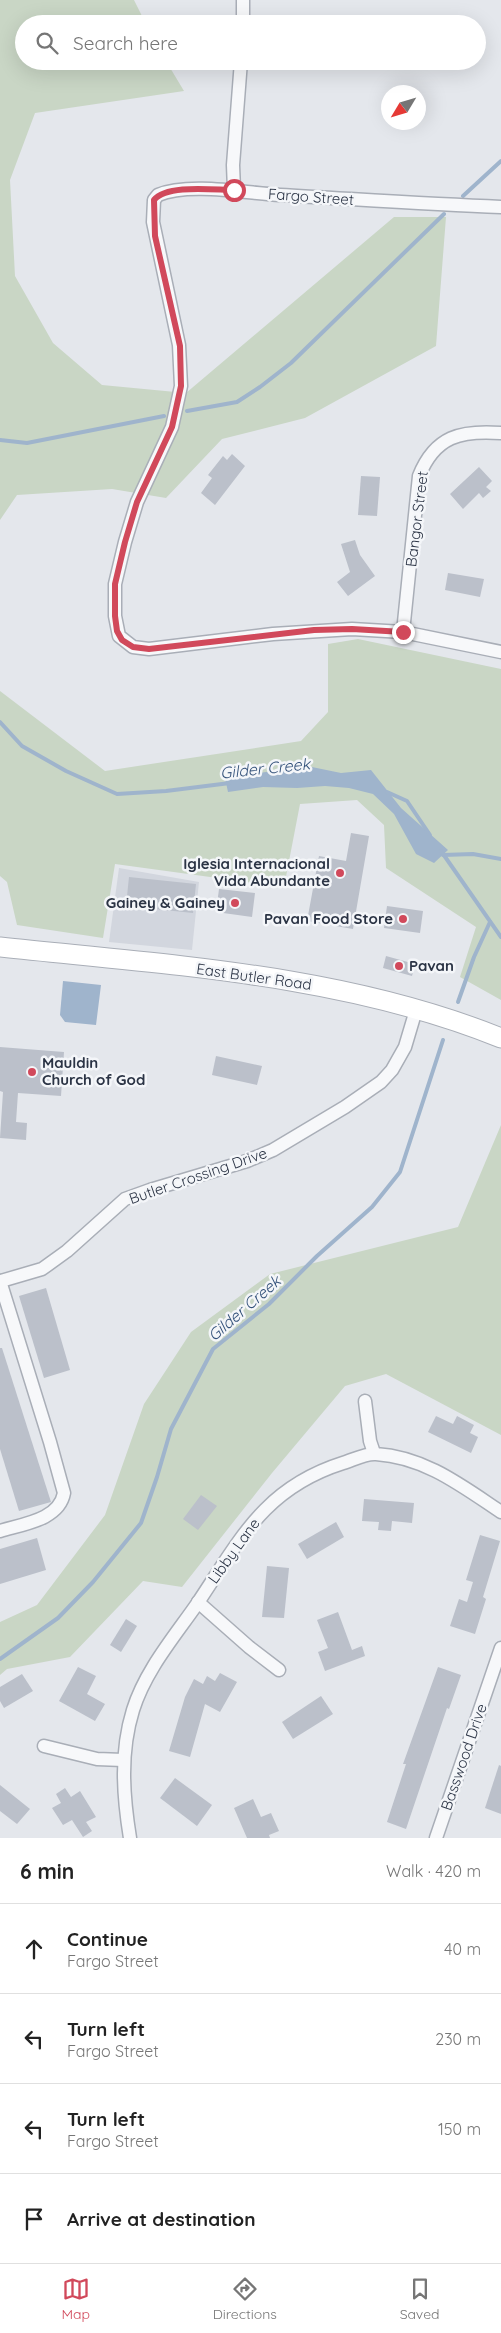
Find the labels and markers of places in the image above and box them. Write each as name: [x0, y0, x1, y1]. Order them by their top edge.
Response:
place label: Iglesia Internacional Vida Abundante: [183, 854, 330, 890]
marker: Iglesia Internacional Vida Abundante: [334, 867, 346, 879]
place label: Gainey & Gainey: [106, 893, 225, 912]
marker: Gainey & Gainey: [229, 897, 241, 909]
place label: Pavan Food Store: [264, 909, 393, 928]
marker: Pavan Food Store: [397, 913, 409, 925]
place label: Pavan: [409, 956, 454, 975]
marker: Pavan: [393, 960, 405, 972]
place label: Mauldin Church of God: [42, 1053, 145, 1089]
marker: Mauldin Church of God: [26, 1066, 38, 1078]

